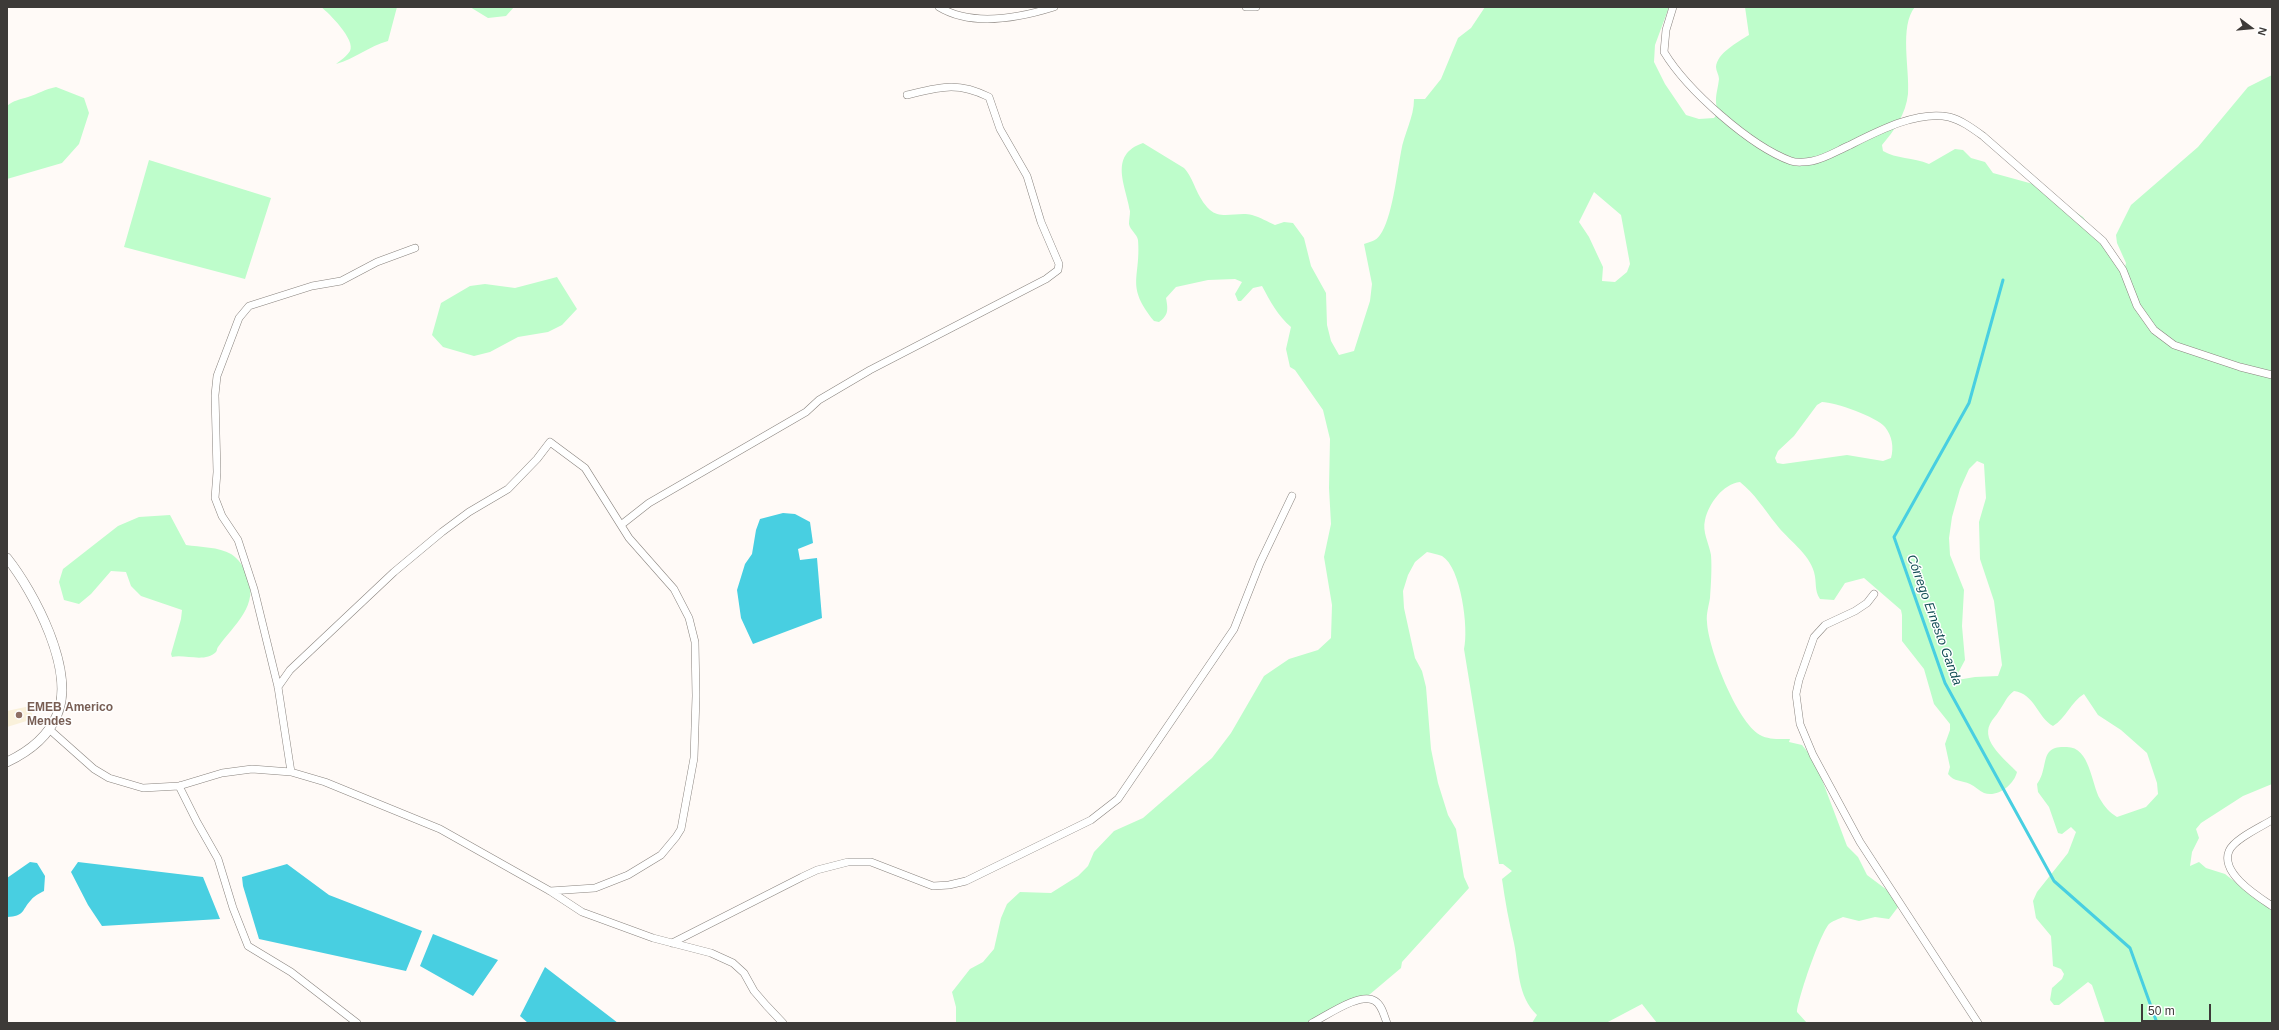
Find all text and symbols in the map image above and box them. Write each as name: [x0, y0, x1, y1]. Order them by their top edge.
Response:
north arrow: [2231, 8, 2271, 48]
text: N: [2256, 26, 2269, 37]
water label: Córrego Ernesto Ganda: [1903, 552, 1965, 688]
place label: EMEB Americo Mendes: [27, 701, 113, 729]
marker: EMEB Americo Mendes: [14, 710, 24, 720]
scale bar: [2143, 996, 2213, 1022]
text: 50 m: [2148, 1004, 2175, 1018]

